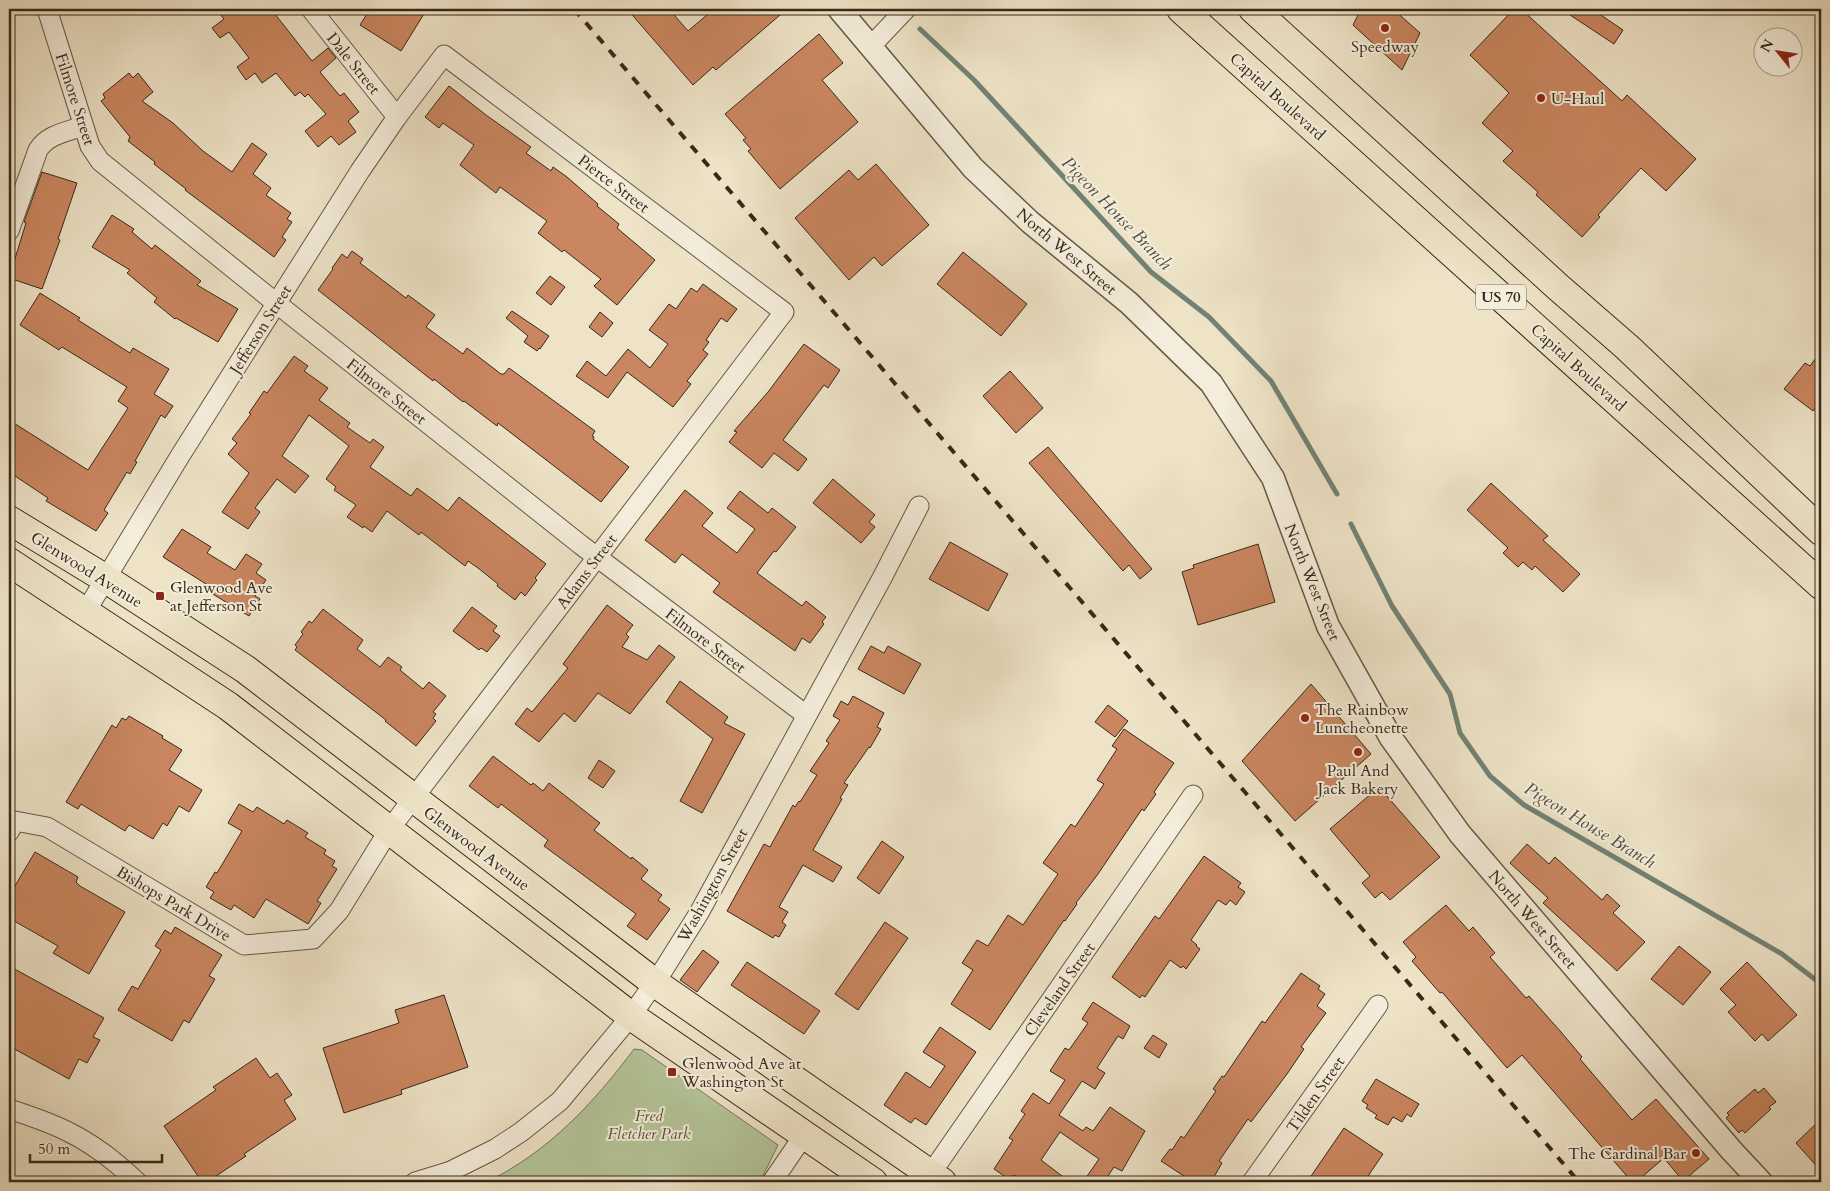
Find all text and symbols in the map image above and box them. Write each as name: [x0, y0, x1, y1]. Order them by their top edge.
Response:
marker: Speedway: [1379, 22, 1391, 34]
street label: Dale Street: [321, 28, 385, 99]
north arrow: [1752, 28, 1802, 78]
place label: Speedway: [1351, 36, 1419, 58]
text: N: [1756, 36, 1778, 56]
street label: Capital Boulevard: [1225, 48, 1330, 146]
street label: Filmore Street: [50, 50, 100, 148]
place label: U-Haul: [1551, 88, 1604, 110]
marker: U-Haul: [1535, 92, 1547, 104]
street label: Pierce Street: [573, 150, 654, 218]
water label: Pigeon House Branch: [1056, 151, 1178, 276]
street label: North West Street: [1012, 203, 1121, 300]
street label: Jefferson Street: [224, 281, 297, 380]
road number: US 70: [1476, 284, 1526, 310]
street label: Capital Boulevard: [1526, 319, 1631, 417]
street label: Filmore Street: [342, 354, 431, 430]
street label: North West Street: [1279, 521, 1346, 644]
street label: Glenwood Avenue: [26, 527, 147, 613]
street label: Adams Street: [551, 530, 622, 614]
place label: Glenwood Ave at Jefferson St: [170, 577, 273, 617]
marker: Glenwood Ave at Jefferson St: [154, 590, 166, 602]
street label: Filmore Street: [661, 603, 750, 678]
place label: The Rainbow Luncheonette: [1315, 699, 1409, 739]
marker: The Rainbow Luncheonette: [1299, 712, 1311, 724]
marker: Paul And Jack Bakery: [1352, 746, 1364, 758]
place label: Paul And Jack Bakery: [1316, 760, 1399, 800]
water label: Pigeon House Branch: [1519, 776, 1661, 875]
street label: Glenwood Avenue: [419, 802, 534, 896]
street label: Washington Street: [672, 825, 753, 947]
street label: Bishops Park Drive: [112, 861, 235, 947]
street label: North West Street: [1483, 865, 1581, 974]
street label: Cleveland Street: [1019, 938, 1100, 1041]
street label: Tilden Street: [1282, 1052, 1350, 1137]
place label: Glenwood Ave at Washington St: [681, 1053, 801, 1093]
marker: Glenwood Ave at Washington St: [666, 1066, 678, 1078]
park label: Fred Fletcher Park: [607, 1105, 691, 1145]
scale bar: [30, 1131, 162, 1163]
text: 50 m: [38, 1139, 70, 1159]
place label: The Cardinal Bar: [1568, 1143, 1686, 1165]
marker: The Cardinal Bar: [1690, 1147, 1702, 1159]

